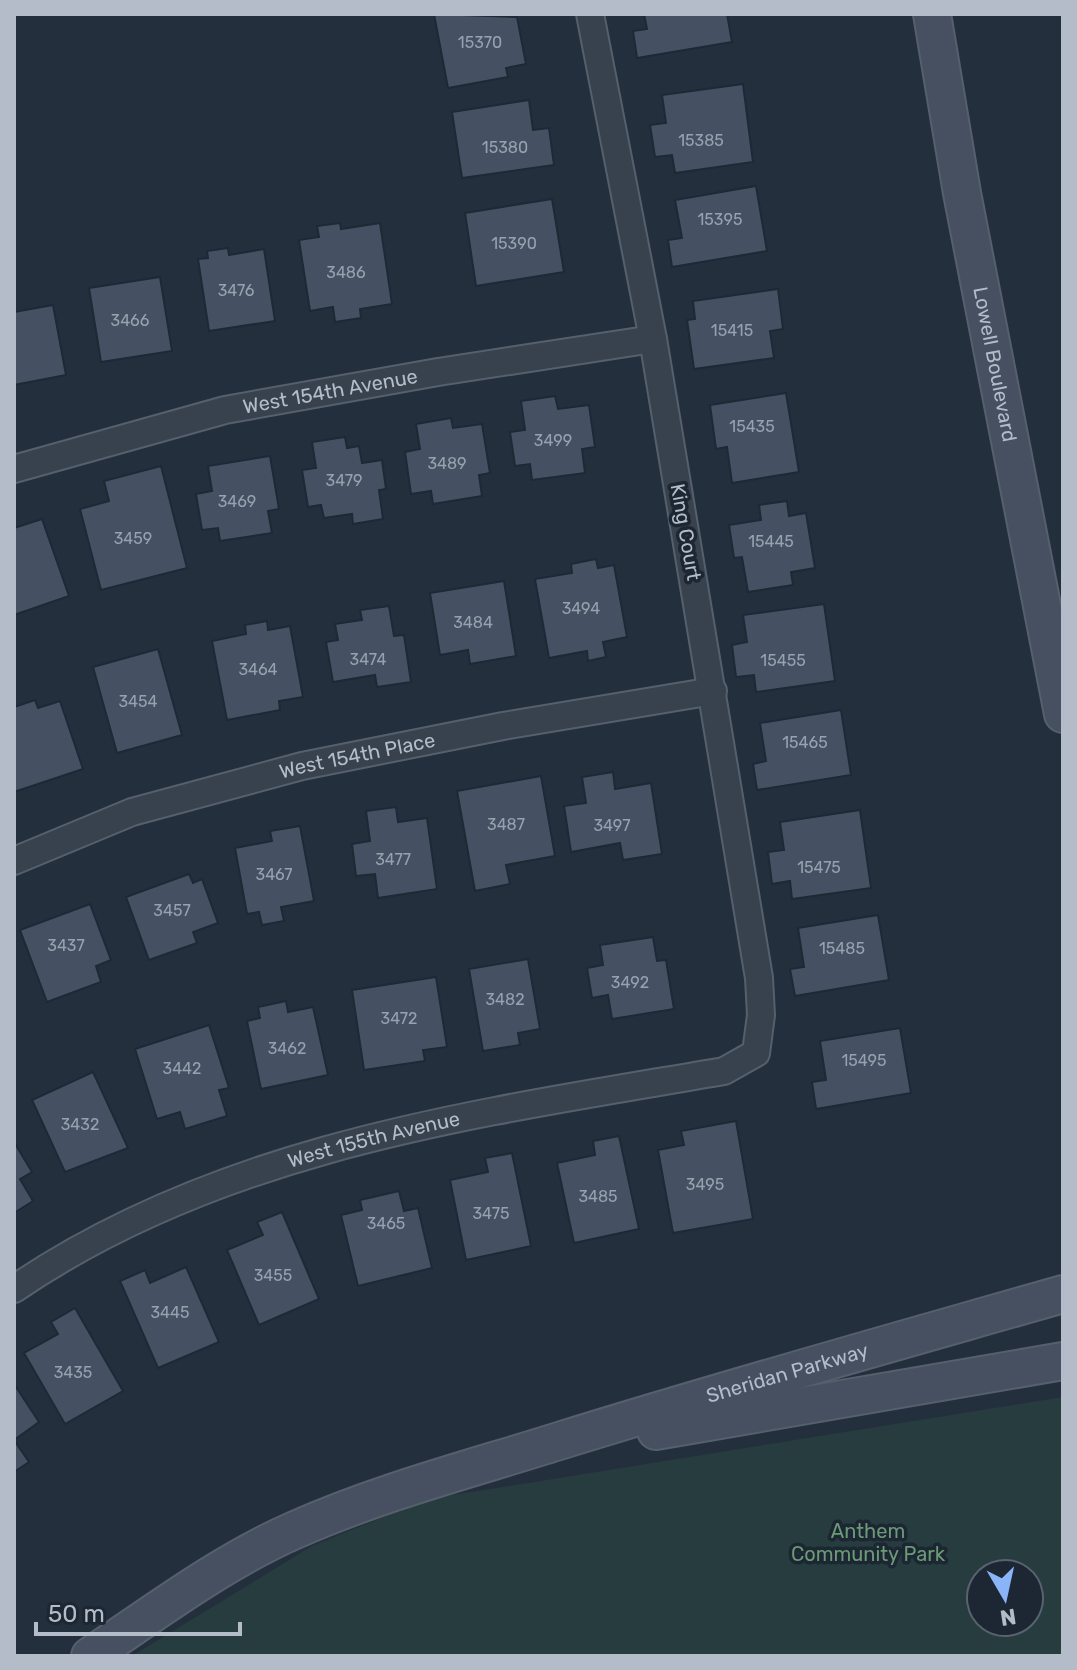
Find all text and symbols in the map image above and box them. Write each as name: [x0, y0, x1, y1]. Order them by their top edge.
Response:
house number: 15370: [458, 33, 502, 52]
house number: 15385: [678, 131, 724, 150]
house number: 15380: [482, 138, 528, 157]
house number: 15395: [698, 210, 742, 229]
house number: 15390: [491, 234, 537, 253]
house number: 3486: [326, 263, 366, 282]
house number: 3476: [218, 281, 255, 300]
street label: Lowell Boulevard: [968, 285, 1022, 444]
house number: 3466: [111, 311, 150, 330]
house number: 15415: [711, 321, 753, 340]
street label: West 154th Avenue: [241, 364, 420, 419]
house number: 15435: [729, 417, 775, 436]
house number: 3499: [534, 431, 572, 450]
house number: 3489: [427, 454, 467, 473]
house number: 3479: [326, 471, 362, 490]
street label: King Court: [666, 482, 706, 583]
house number: 3469: [218, 492, 256, 511]
house number: 3459: [114, 529, 152, 548]
house number: 15445: [748, 532, 794, 551]
house number: 3494: [562, 599, 600, 618]
house number: 3484: [453, 613, 493, 632]
house number: 3474: [350, 650, 386, 669]
house number: 15455: [760, 651, 806, 670]
house number: 3464: [238, 660, 278, 679]
house number: 3454: [119, 692, 158, 711]
street label: West 154th Place: [277, 728, 437, 784]
house number: 15465: [782, 733, 828, 752]
house number: 3487: [487, 815, 525, 834]
house number: 3497: [593, 816, 631, 835]
house number: 3477: [375, 850, 411, 869]
house number: 15475: [797, 858, 841, 877]
house number: 3467: [256, 865, 292, 884]
house number: 3457: [153, 901, 191, 920]
house number: 3437: [47, 936, 85, 955]
house number: 15485: [819, 939, 865, 958]
house number: 3492: [611, 973, 649, 992]
house number: 3482: [485, 990, 525, 1009]
house number: 3472: [381, 1009, 417, 1028]
house number: 3462: [268, 1039, 306, 1058]
house number: 15495: [841, 1051, 887, 1070]
house number: 3442: [163, 1059, 201, 1078]
street label: West 155th Avenue: [285, 1106, 462, 1173]
house number: 3432: [61, 1115, 99, 1134]
house number: 3495: [686, 1175, 724, 1194]
house number: 3485: [578, 1187, 618, 1206]
house number: 3475: [473, 1204, 509, 1223]
house number: 3465: [367, 1214, 405, 1233]
house number: 3455: [254, 1266, 292, 1285]
house number: 3445: [151, 1303, 190, 1322]
street label: Sheridan Parkway: [703, 1338, 871, 1408]
house number: 3435: [54, 1363, 92, 1382]
park label: Anthem Community Park: [791, 1519, 946, 1566]
north arrow: [965, 1558, 1045, 1638]
scale bar: [36, 1586, 240, 1636]
text: 50 m: [48, 1600, 105, 1628]
text: N: [998, 1603, 1018, 1632]

